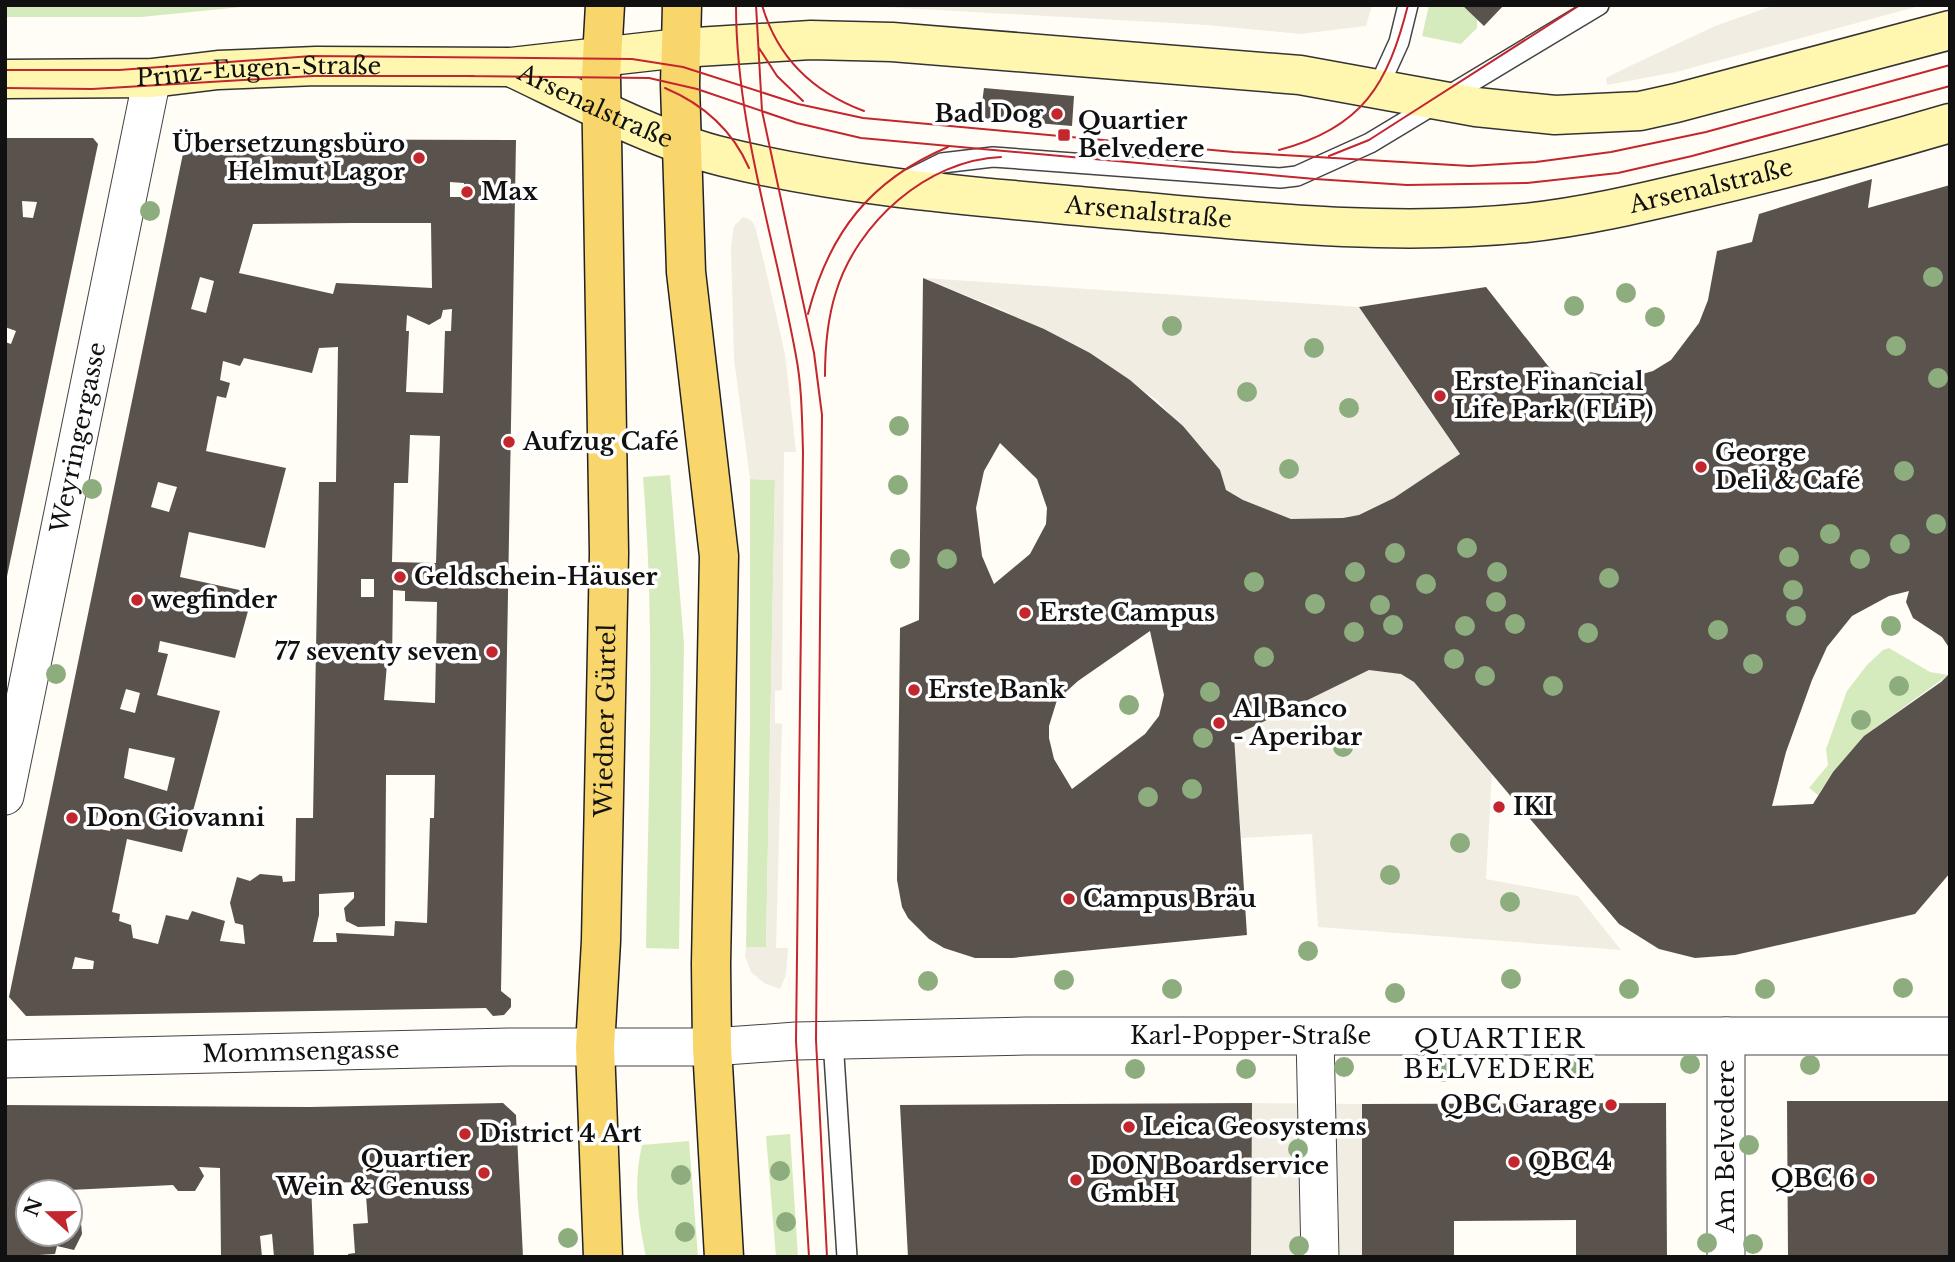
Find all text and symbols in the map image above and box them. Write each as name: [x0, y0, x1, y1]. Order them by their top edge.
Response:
street label: Prinz-Eugen-Straße: [136, 51, 381, 92]
street label: Arsenalstraße: [512, 57, 677, 154]
place label: Bad Dog: [935, 99, 1044, 128]
marker: Bad Dog: [1049, 106, 1065, 122]
place label: Quartier Belvedere: [1078, 106, 1204, 163]
marker: Quartier Belvedere: [1056, 127, 1072, 143]
place label: Übersetzungsbüro Helmut Lagor: [172, 129, 405, 186]
marker: Übersetzungsbüro Helmut Lagor: [411, 150, 427, 166]
street label: Arsenalstraße: [1625, 152, 1796, 219]
place label: Max: [481, 177, 538, 206]
marker: Max: [459, 184, 475, 200]
street label: Arsenalstraße: [1063, 190, 1233, 234]
street label: Weyringergasse: [44, 339, 112, 536]
place label: Erste Financial Life Park (FLiP): [1454, 367, 1653, 424]
marker: Erste Financial Life Park (FLiP): [1432, 388, 1448, 404]
place label: Aufzug Café: [522, 427, 679, 456]
marker: Aufzug Café: [501, 434, 517, 450]
place label: George Deli & Café: [1715, 438, 1860, 495]
marker: George Deli & Café: [1693, 459, 1709, 475]
place label: Geldschein-Häuser: [414, 562, 658, 591]
marker: Geldschein-Häuser: [392, 569, 408, 585]
place label: wegfinder: [151, 585, 277, 614]
marker: wegfinder: [129, 592, 145, 608]
place label: Erste Campus: [1039, 598, 1215, 627]
marker: Erste Campus: [1017, 605, 1033, 621]
street label: Wiedner Gürtel: [589, 623, 622, 818]
place label: 77 seventy seven: [275, 637, 479, 666]
marker: 77 seventy seven: [484, 644, 500, 660]
place label: Erste Bank: [928, 675, 1066, 704]
marker: Erste Bank: [906, 682, 922, 698]
place label: Al Banco - Aperibar: [1232, 694, 1362, 751]
marker: Al Banco - Aperibar: [1211, 715, 1227, 731]
place label: IKI: [1513, 792, 1553, 821]
marker: IKI: [1491, 799, 1507, 815]
place label: Don Giovanni: [86, 803, 265, 832]
marker: Don Giovanni: [64, 810, 80, 826]
place label: Campus Bräu: [1083, 884, 1256, 913]
marker: Campus Bräu: [1061, 891, 1077, 907]
street label: Karl-Popper-Straße: [1130, 1021, 1371, 1050]
district label: QUARTIER BELVEDERE: [1403, 1023, 1597, 1085]
street label: Mommsengasse: [202, 1035, 400, 1068]
street label: Am Belvedere: [1711, 1059, 1740, 1234]
place label: QBC Garage: [1440, 1090, 1597, 1119]
marker: QBC Garage: [1603, 1097, 1619, 1113]
place label: Leica Geosystems: [1143, 1112, 1367, 1141]
place label: District 4 Art: [479, 1119, 643, 1148]
marker: Leica Geosystems: [1121, 1119, 1137, 1135]
marker: District 4 Art: [457, 1126, 473, 1142]
place label: Quartier Wein & Genuss: [275, 1144, 470, 1201]
place label: QBC 4: [1528, 1147, 1612, 1176]
place label: DON Boardservice GmbH: [1090, 1151, 1329, 1208]
marker: QBC 4: [1506, 1154, 1522, 1170]
place label: QBC 6: [1771, 1164, 1855, 1193]
marker: Quartier Wein & Genuss: [476, 1165, 492, 1181]
marker: QBC 6: [1861, 1171, 1877, 1187]
marker: DON Boardservice GmbH: [1068, 1172, 1084, 1188]
north arrow: [14, 1178, 84, 1248]
text: N: [20, 1195, 48, 1220]

